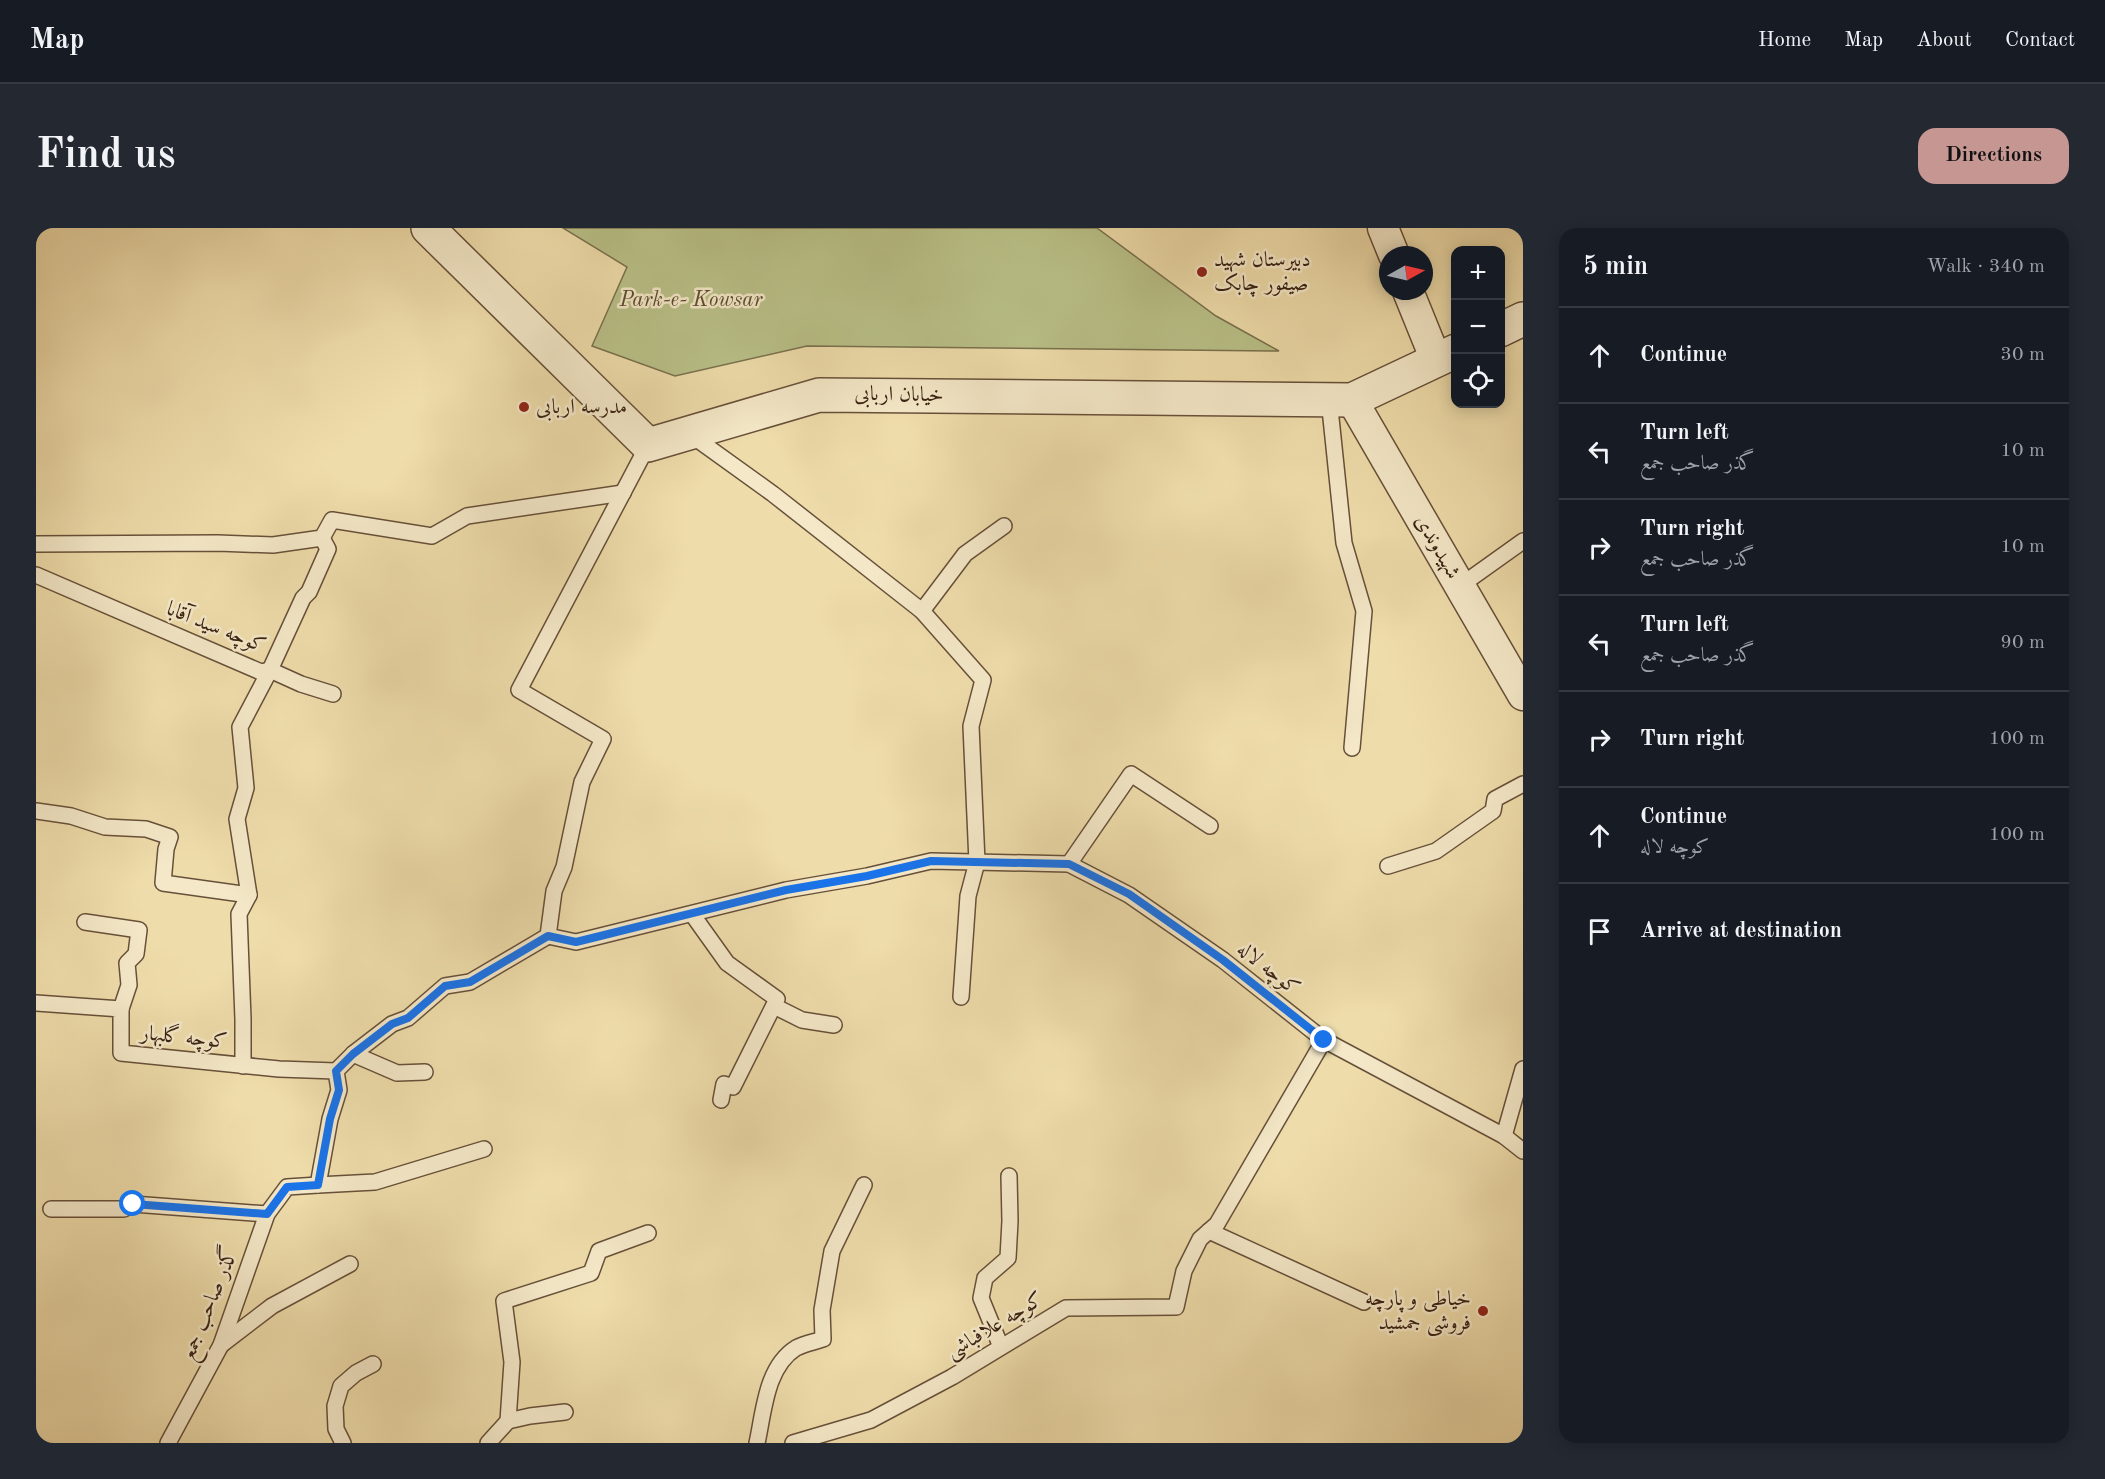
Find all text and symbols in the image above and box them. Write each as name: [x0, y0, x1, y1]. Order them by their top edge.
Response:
text: Map: [30, 27, 84, 55]
text: Home: [1758, 30, 1811, 51]
text: Map: [1844, 30, 1883, 51]
text: About: [1916, 30, 1972, 51]
text: Contact: [2005, 30, 2075, 51]
button: Directions: [1918, 128, 2069, 184]
text: Find us: [36, 135, 175, 177]
north arrow: [1379, 246, 1433, 300]
map controls: [1451, 246, 1505, 408]
button: +: [1451, 246, 1505, 300]
place label: دبیرستان شهید صیفور چابک: [1214, 250, 1311, 297]
text: 5 min: [1583, 254, 1648, 280]
text: Walk · 340 m: [1926, 257, 2045, 277]
marker: دبیرستان شهید صیفور چابک: [1195, 265, 1209, 279]
park label: Park-e- Kowsar: [618, 290, 764, 311]
button: −: [1451, 300, 1505, 354]
icon: ahead: [1583, 339, 1616, 372]
text: Continue: [1640, 344, 1727, 366]
text: 30 m: [2000, 345, 2045, 365]
button: locate: [1451, 354, 1505, 408]
street label: خیابان اربابی: [854, 384, 944, 409]
place label: مدرسه اربابی: [536, 397, 627, 421]
marker: مدرسه اربابی: [517, 400, 531, 414]
text: Turn left: [1640, 422, 1729, 444]
icon: left: [1583, 435, 1616, 468]
text: 10 m: [2000, 441, 2045, 461]
text: گذر صاحب جمع: [1640, 454, 1754, 474]
street label: شهیدوندی: [1409, 511, 1464, 584]
text: Turn right: [1640, 518, 1744, 540]
icon: right: [1583, 531, 1616, 564]
text: 10 m: [2000, 537, 2045, 557]
text: گذر صاحب جمع: [1640, 550, 1754, 570]
street label: کوچه سید آقابا: [163, 595, 270, 659]
text: Turn left: [1640, 614, 1729, 636]
icon: left: [1583, 627, 1616, 660]
text: 90 m: [2000, 633, 2045, 653]
text: گذر صاحب جمع: [1640, 646, 1754, 666]
icon: right: [1583, 723, 1616, 756]
text: Turn right: [1640, 728, 1744, 750]
text: 100 m: [1989, 729, 2045, 749]
text: Continue: [1640, 806, 1727, 828]
icon: ahead: [1583, 819, 1616, 852]
text: 100 m: [1989, 825, 2045, 845]
text: کوچه لاله: [1640, 838, 1709, 858]
icon: arrive: [1583, 915, 1616, 948]
text: Arrive at destination: [1640, 920, 1842, 942]
street label: کوچه لاله: [1232, 938, 1303, 1001]
street label: کوچه گلبهار: [138, 1019, 229, 1055]
route end: [1310, 1026, 1336, 1052]
route start: [119, 1190, 145, 1216]
street label: گذر صاحب جمع: [172, 1242, 249, 1366]
street label: کوچه علافباشی: [943, 1289, 1049, 1366]
place label: خیاطی ‌‌و‌ پارچه فروشی جمشید: [1365, 1289, 1471, 1337]
marker: خیاطی ‌‌و‌ پارچه فروشی جمشید: [1476, 1304, 1490, 1318]

